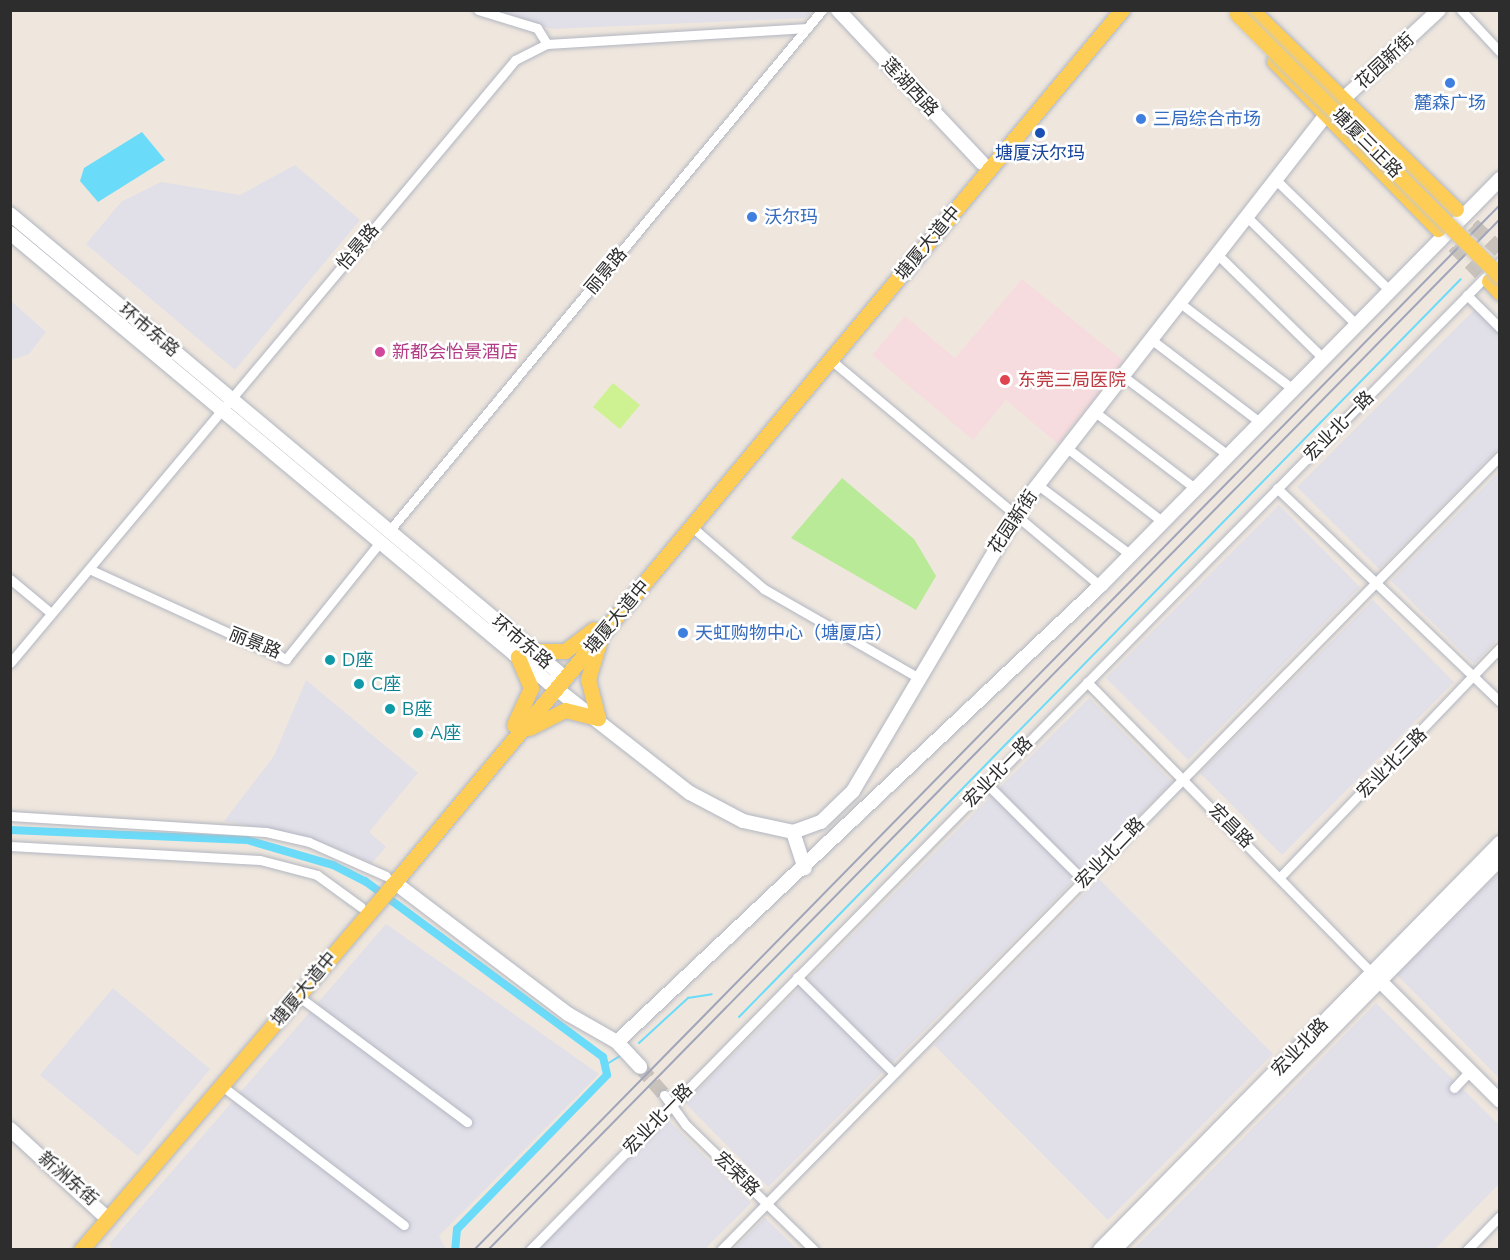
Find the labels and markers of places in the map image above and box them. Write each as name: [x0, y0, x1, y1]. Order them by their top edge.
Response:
marker: 麓森广场: [1443, 76, 1457, 90]
place label: 麓森广场: [1414, 92, 1486, 114]
place label: 三局综合市场: [1153, 108, 1261, 130]
marker: 三局综合市场: [1134, 112, 1148, 126]
marker: 塘厦沃尔玛: [1033, 126, 1047, 140]
place label: 塘厦沃尔玛: [995, 142, 1085, 164]
place label: 沃尔玛: [764, 206, 818, 228]
marker: 沃尔玛: [745, 210, 759, 224]
place label: 新都会怡景酒店: [392, 341, 518, 363]
marker: 新都会怡景酒店: [373, 345, 387, 359]
place label: 东莞三局医院: [1018, 369, 1126, 391]
marker: 东莞三局医院: [996, 371, 1014, 389]
place label: 天虹购物中心（塘厦店）: [695, 622, 893, 644]
marker: 天虹购物中心（塘厦店）: [676, 626, 690, 640]
place label: D座: [342, 649, 373, 671]
marker: D座: [323, 653, 337, 667]
place label: C座: [371, 673, 401, 695]
marker: C座: [352, 677, 366, 691]
place label: B座: [402, 698, 432, 720]
marker: B座: [383, 702, 397, 716]
place label: A座: [430, 722, 461, 744]
marker: A座: [411, 726, 425, 740]

